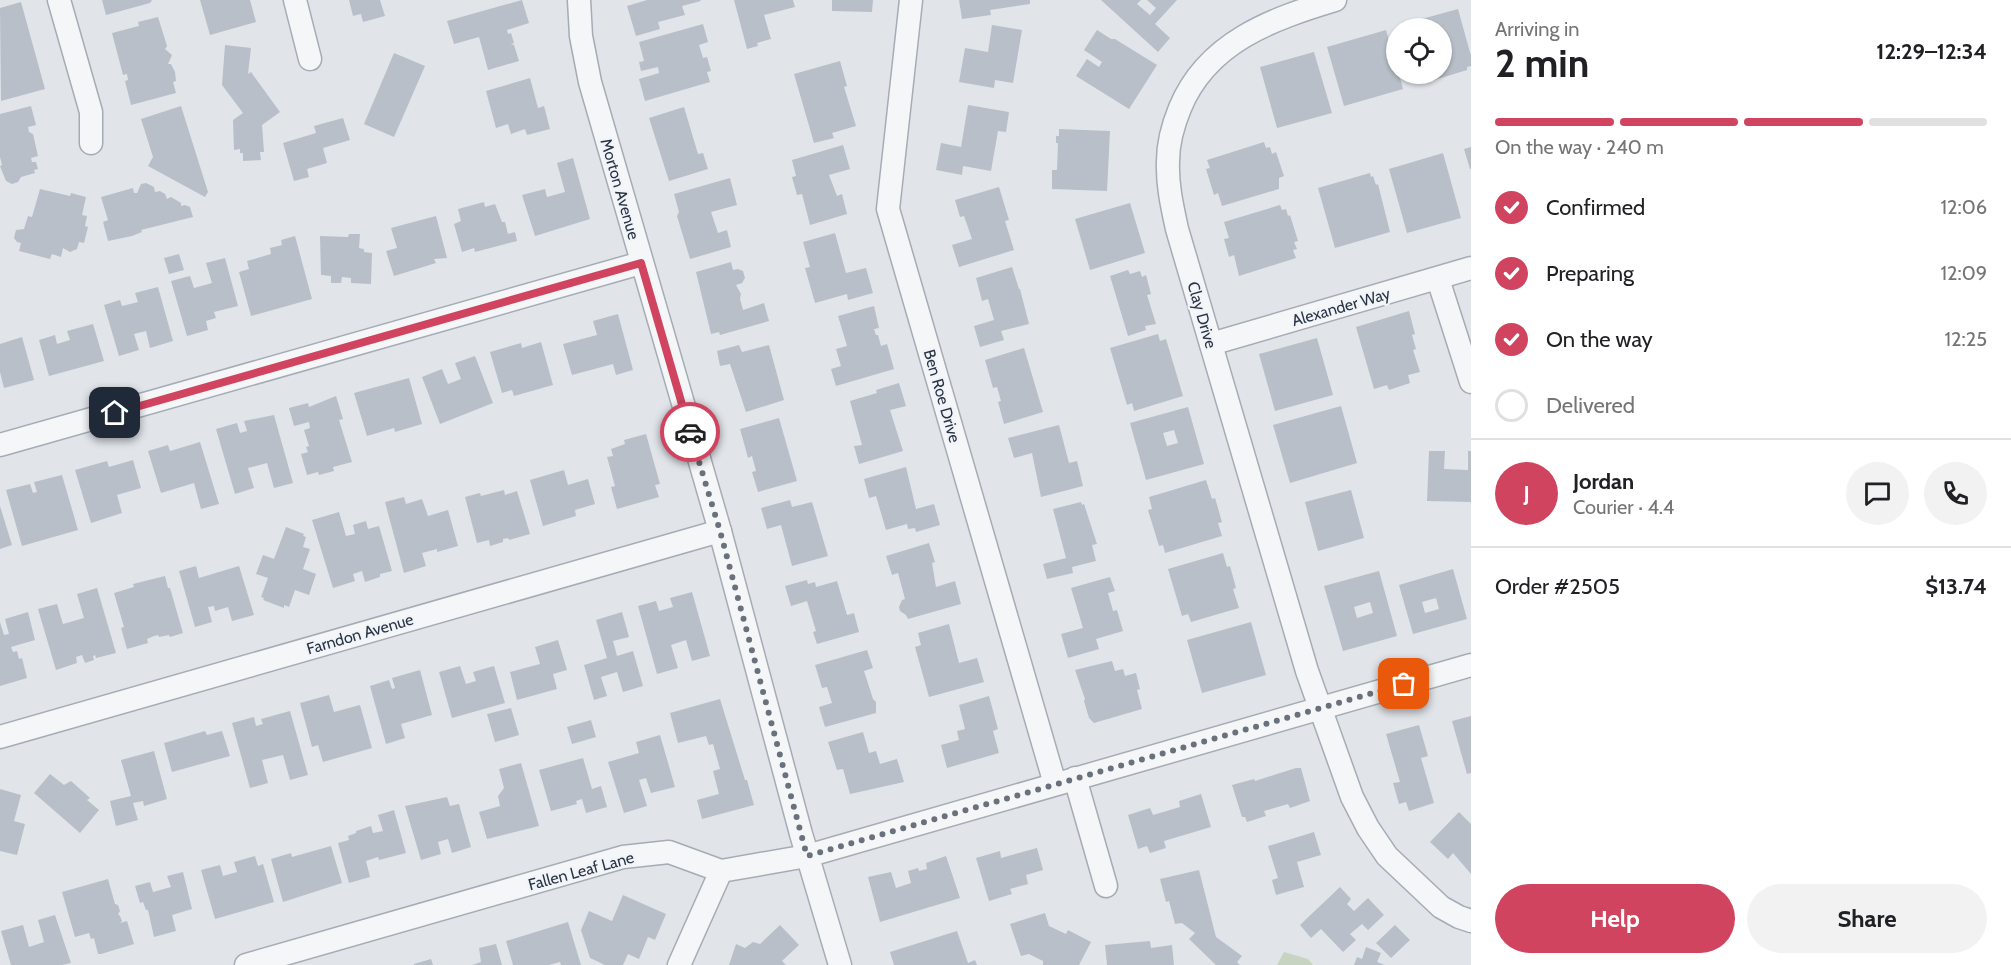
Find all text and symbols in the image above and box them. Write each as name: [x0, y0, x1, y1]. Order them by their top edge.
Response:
text: Arriving in: [1495, 17, 1579, 41]
map controls: [1386, 18, 1452, 84]
button: locate: [1386, 18, 1452, 84]
text: 12:29–12:34: [1876, 38, 1987, 65]
text: 2 min: [1495, 39, 1589, 87]
text: On the way · 240 m: [1495, 135, 1664, 159]
street label: Morton Avenue: [597, 136, 643, 242]
icon: check: [1495, 191, 1528, 224]
text: Confirmed: [1546, 194, 1645, 221]
text: 12:06: [1941, 195, 1987, 219]
icon: check: [1495, 257, 1528, 290]
text: Preparing: [1546, 260, 1634, 287]
text: 12:09: [1941, 261, 1987, 285]
street label: Clay Drive: [1183, 279, 1221, 351]
street label: Alexander Way: [1290, 284, 1392, 330]
icon: check: [1495, 323, 1528, 356]
text: On the way: [1546, 326, 1653, 353]
text: 12:25: [1945, 327, 1987, 351]
street label: Ben Roe Drive: [920, 347, 964, 445]
pin: [89, 387, 140, 438]
text: Delivered: [1546, 392, 1635, 419]
icon: home: [98, 396, 131, 429]
courier: [660, 402, 720, 462]
icon: car: [674, 416, 707, 449]
button: chat: [1846, 462, 1909, 525]
button: phone: [1924, 462, 1987, 525]
text: Jordan: [1573, 468, 1634, 495]
text: J: [1523, 480, 1530, 507]
text: Courier · 4.4: [1573, 495, 1674, 519]
text: Order #2505: [1495, 573, 1620, 600]
text: $13.74: [1925, 573, 1987, 600]
street label: Farndon Avenue: [304, 610, 416, 658]
pin: [1378, 658, 1429, 709]
icon: bag: [1387, 667, 1420, 700]
street label: Fallen Leaf Lane: [526, 848, 636, 894]
button: Help: [1495, 884, 1735, 953]
button: Share: [1747, 884, 1987, 953]

